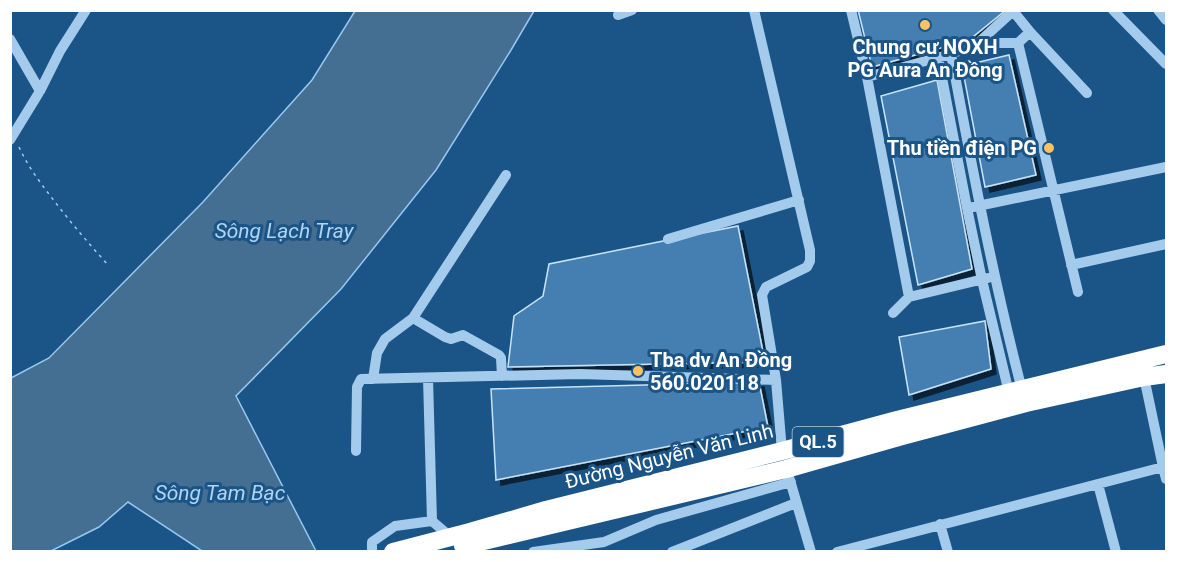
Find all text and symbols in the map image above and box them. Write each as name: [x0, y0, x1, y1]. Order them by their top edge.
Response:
marker: Chung cư NOXH PG Aura An Đồng: [918, 18, 932, 32]
place label: Chung cư NOXH PG Aura An Đồng: [847, 35, 1003, 82]
place label: Thu tiền điện PG: [887, 136, 1037, 160]
marker: Thu tiền điện PG: [1042, 141, 1056, 155]
water label: Sông Lạch Tray: [215, 219, 355, 243]
place label: Tba dv An Đồng 560.020118: [650, 348, 792, 395]
marker: Tba dv An Đồng 560.020118: [631, 364, 645, 378]
street label: Đường Nguyễn Văn Linh: [562, 418, 776, 494]
road number: QL.5: [792, 427, 844, 457]
water label: Sông Tam Bạc: [155, 481, 286, 505]

